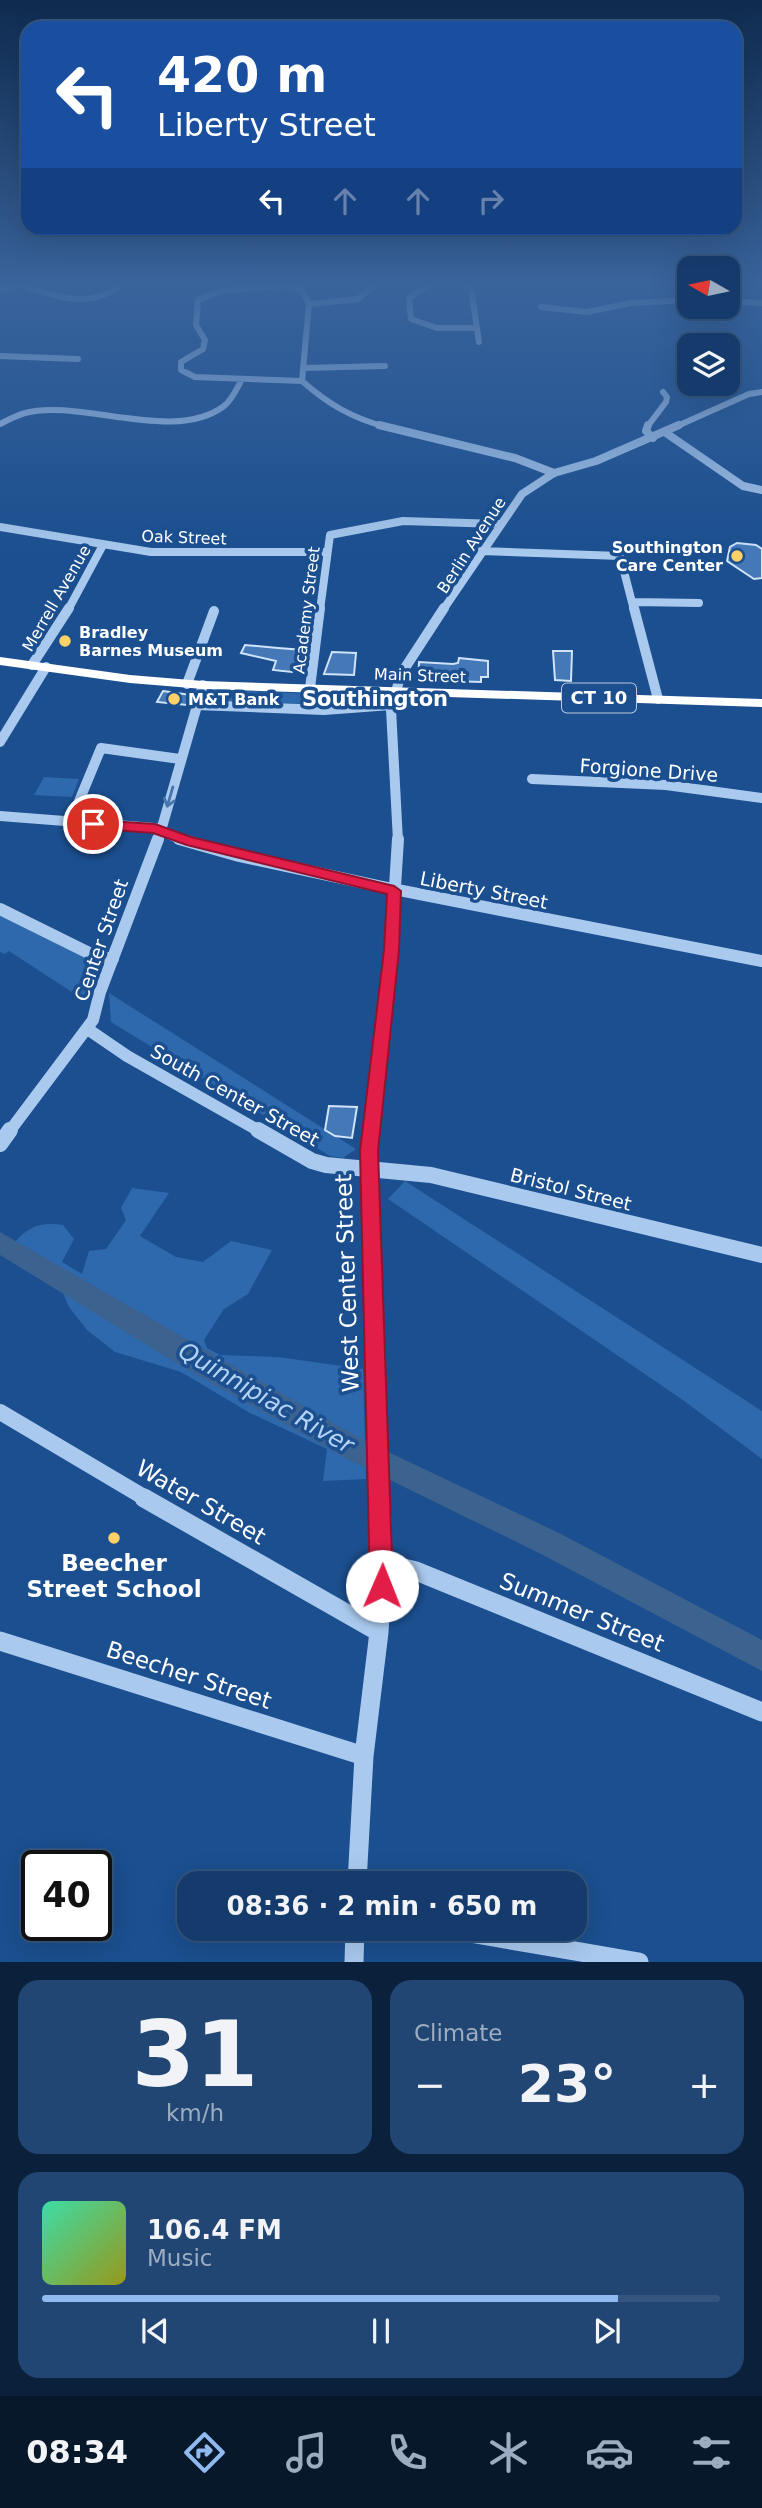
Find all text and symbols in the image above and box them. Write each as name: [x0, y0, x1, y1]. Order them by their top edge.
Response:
text: 420 m: [157, 47, 327, 104]
icon: left: [42, 49, 133, 140]
text: Liberty Street: [157, 106, 376, 144]
icon: left: [253, 182, 291, 220]
icon: ahead: [326, 182, 364, 220]
icon: ahead: [399, 182, 437, 220]
icon: right: [472, 182, 510, 220]
north arrow: [677, 256, 740, 318]
map controls: [677, 256, 740, 396]
button: layers: [677, 333, 740, 396]
street label: Berlin Avenue: [433, 494, 510, 597]
street label: Oak Street: [141, 527, 227, 548]
place label: Southington Care Center: [612, 538, 723, 575]
street label: Merrell Avenue: [18, 542, 95, 655]
street label: Academy Street: [289, 545, 324, 675]
marker: Southington Care Center: [729, 548, 745, 564]
place label: Bradley Barnes Museum: [79, 623, 223, 660]
marker: Bradley Barnes Museum: [57, 633, 73, 649]
street label: Main Street: [374, 664, 466, 687]
road number: CT 10: [562, 684, 636, 712]
district label: Southington: [302, 687, 448, 711]
place label: M&T Bank: [188, 690, 280, 709]
marker: M&T Bank: [166, 691, 182, 707]
street label: Forgione Drive: [579, 754, 719, 786]
one-way arrow: [163, 785, 176, 808]
pin: [63, 794, 123, 854]
icon: arrive: [74, 805, 112, 843]
street label: Liberty Street: [418, 867, 550, 913]
street label: Center Street: [70, 876, 132, 1004]
street label: South Center Street: [147, 1040, 323, 1150]
street label: Bristol Street: [508, 1163, 634, 1215]
street label: West Center Street: [330, 1173, 364, 1393]
water label: Quinnipiac River: [173, 1337, 360, 1461]
street label: Water Street: [132, 1454, 270, 1550]
marker: Beecher Street School: [106, 1530, 122, 1546]
position arrow: [345, 1549, 419, 1623]
place label: Beecher Street School: [26, 1550, 202, 1602]
street label: Summer Street: [496, 1567, 668, 1657]
street label: Beecher Street: [103, 1636, 275, 1714]
speed limit sign: 40: [21, 1850, 112, 1941]
text: 08:36 · 2 min · 650 m: [227, 1891, 537, 1921]
text: 31: [132, 2002, 258, 2107]
text: Climate: [414, 2020, 503, 2046]
text: 23°: [518, 2054, 616, 2114]
text: −: [414, 2063, 446, 2107]
text: +: [688, 2063, 720, 2107]
text: km/h: [166, 2100, 224, 2126]
text: 106.4 FM: [147, 2215, 282, 2245]
text: Music: [147, 2245, 212, 2271]
icon: previous: [136, 2312, 174, 2350]
icon: pause: [362, 2312, 400, 2350]
icon: next: [588, 2312, 626, 2350]
icon: directions: [180, 2428, 229, 2477]
icon: music: [282, 2428, 331, 2477]
icon: phone: [383, 2428, 432, 2477]
icon: climate: [484, 2428, 533, 2477]
icon: car: [585, 2428, 634, 2477]
icon: filters: [687, 2428, 736, 2477]
text: 08:34: [26, 2433, 128, 2471]

